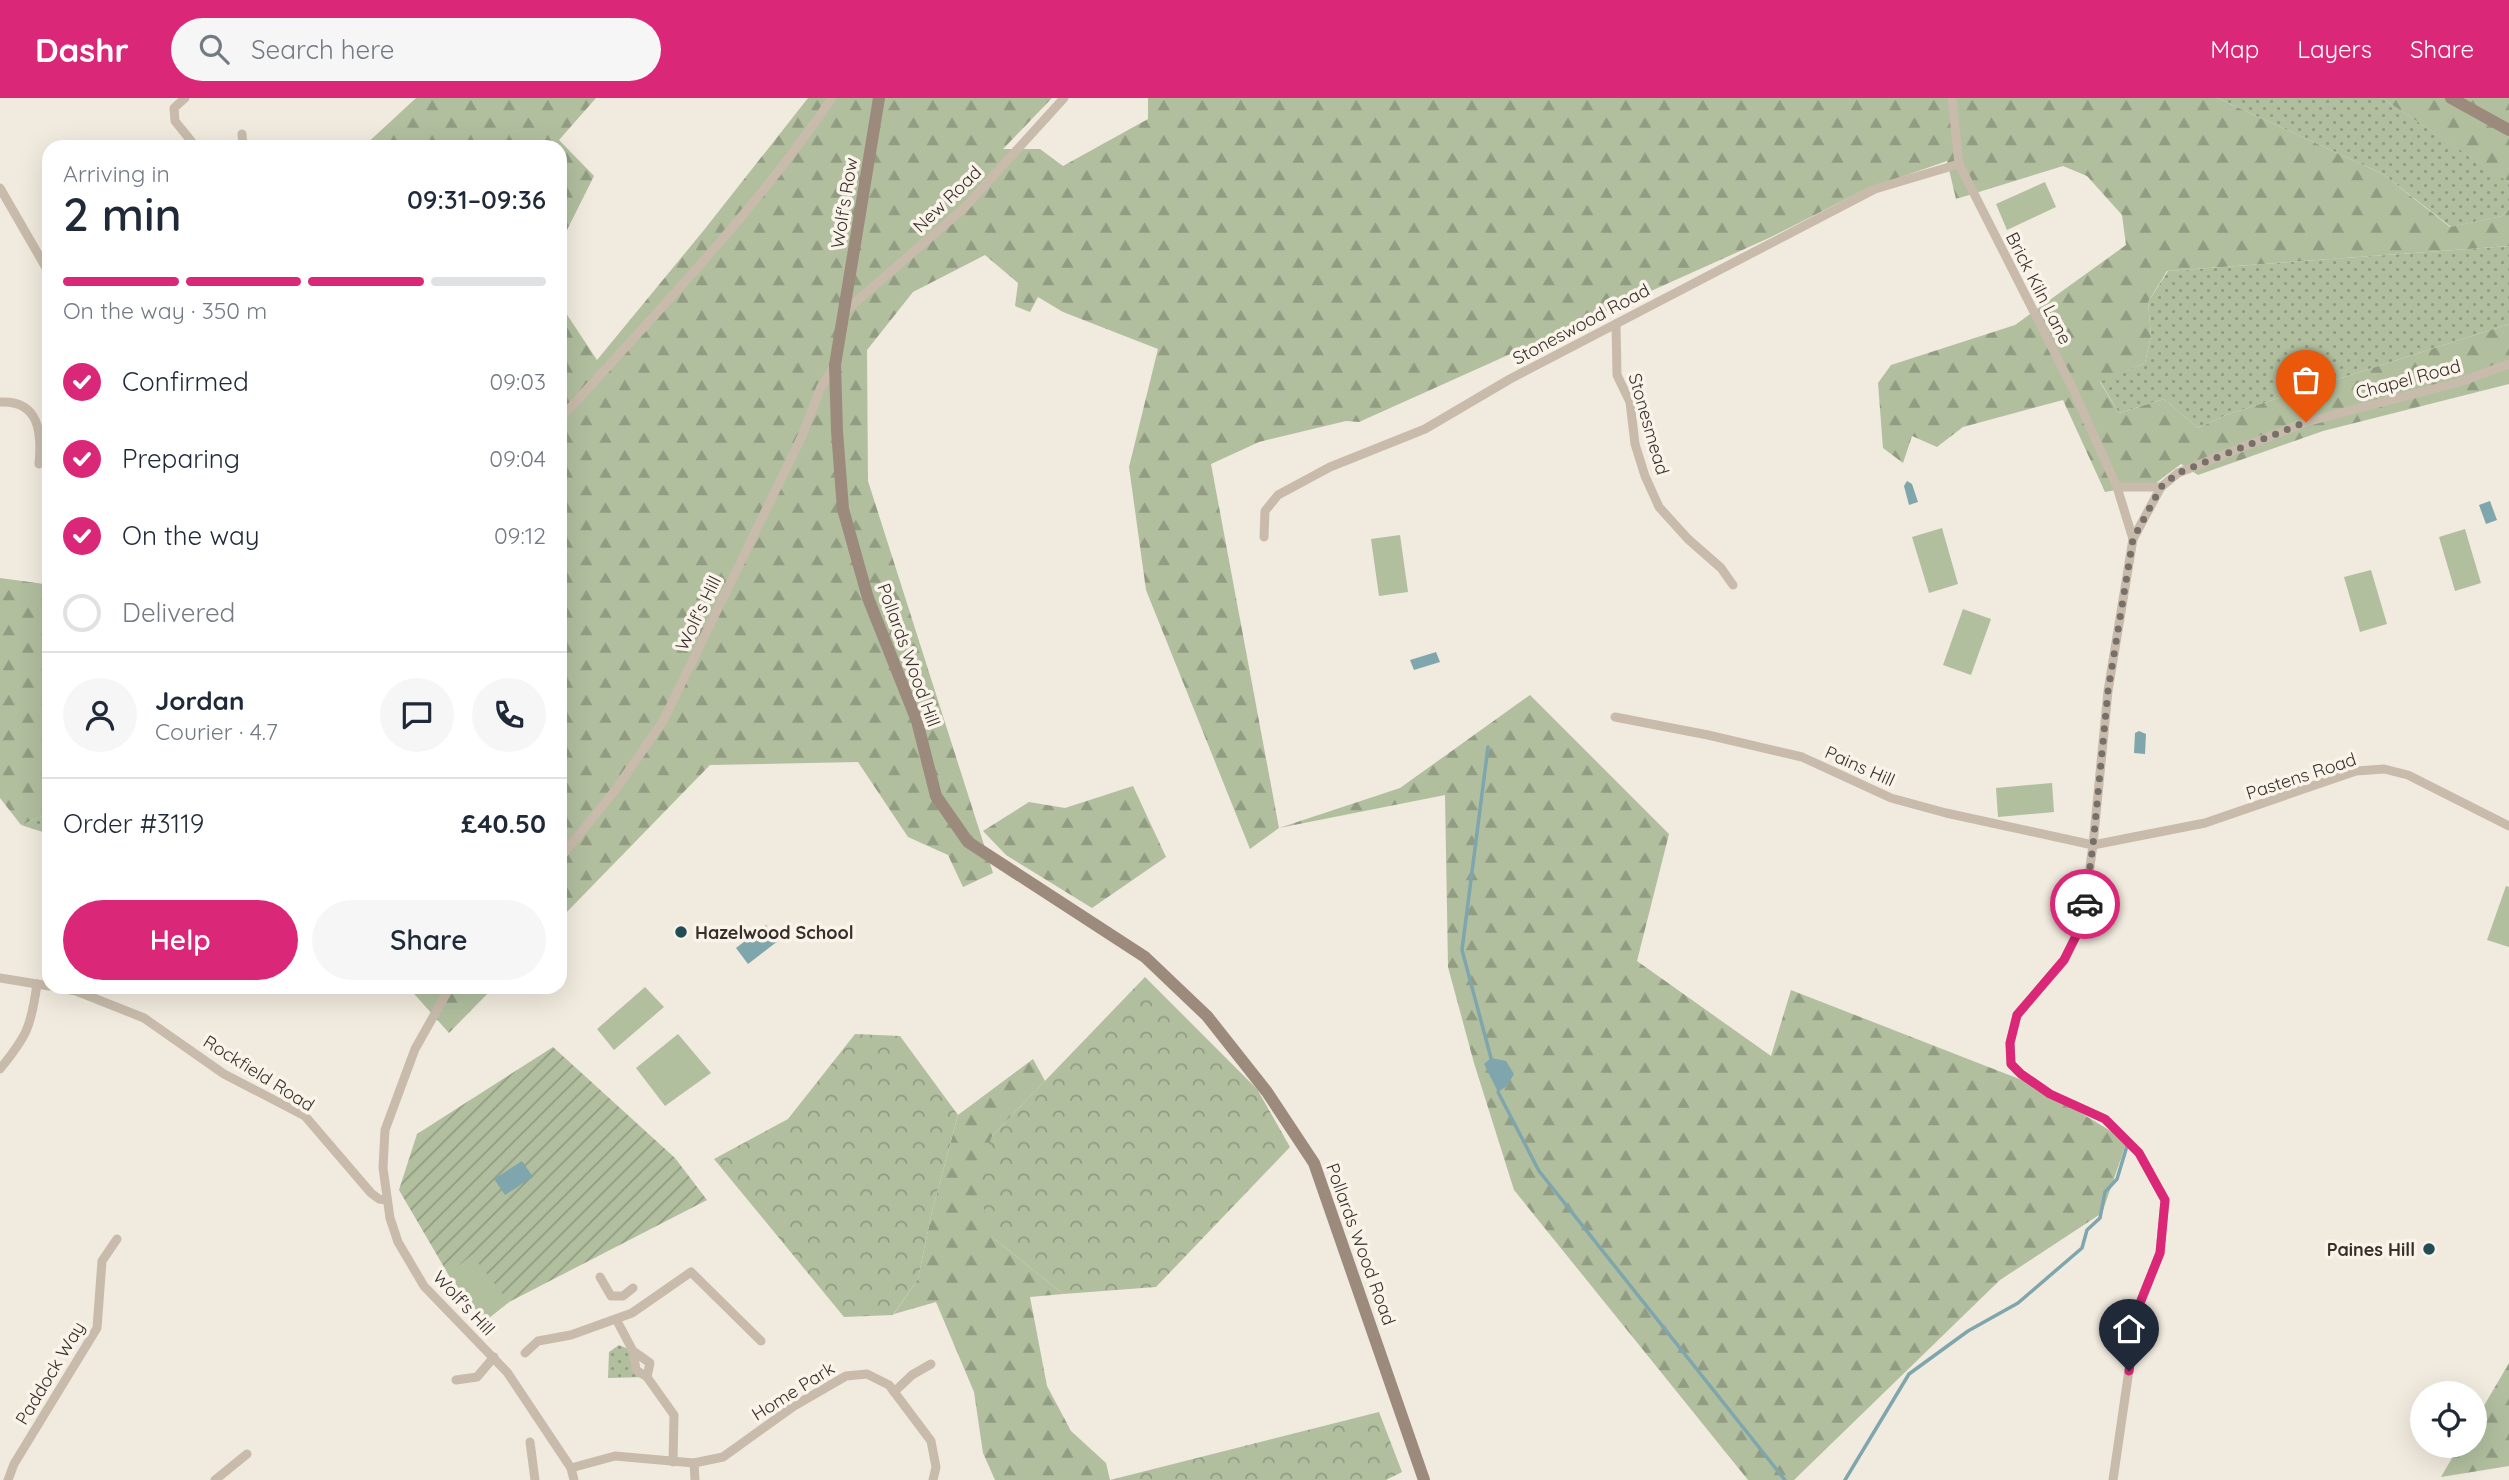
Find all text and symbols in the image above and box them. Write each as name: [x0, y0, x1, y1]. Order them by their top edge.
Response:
search box: [171, 18, 661, 81]
text: Dashr: [35, 29, 129, 70]
icon: search: [195, 30, 233, 68]
text: Search here: [251, 33, 394, 66]
text: Map: [2210, 34, 2259, 64]
text: Layers: [2297, 34, 2372, 64]
text: Share: [2410, 34, 2474, 64]
street label: Wolf's Row: [825, 156, 863, 250]
text: Arriving in: [63, 159, 170, 188]
street label: New Road: [908, 161, 986, 237]
text: 09:31–09:36: [407, 183, 546, 216]
text: 2 min: [63, 185, 182, 243]
street label: Brick Kiln Lane: [2001, 228, 2077, 348]
street label: Stoneswood Road: [1509, 278, 1653, 370]
text: On the way · 350 m: [63, 296, 267, 325]
pin: [2276, 350, 2336, 422]
street label: Chapel Road: [2353, 354, 2463, 404]
icon: bag: [2287, 361, 2325, 399]
icon: check: [63, 363, 101, 401]
text: Confirmed: [122, 365, 249, 398]
text: 09:03: [489, 367, 546, 396]
street label: Stonesmead: [1624, 371, 1674, 477]
icon: check: [63, 440, 101, 478]
text: Preparing: [122, 442, 240, 475]
text: 09:04: [489, 444, 546, 473]
icon: check: [63, 517, 101, 555]
text: On the way: [122, 519, 260, 552]
text: 09:12: [494, 521, 546, 550]
street label: Wolf's Hill: [670, 572, 726, 654]
street label: Pollards Wood Hill: [872, 580, 946, 730]
text: Delivered: [122, 596, 235, 629]
button: person: [63, 678, 137, 752]
button: chat: [380, 678, 454, 752]
button: phone: [472, 678, 546, 752]
text: Jordan: [155, 684, 244, 717]
text: Courier · 4.7: [155, 717, 278, 746]
street label: Pains Hill: [1821, 740, 1899, 792]
street label: Pastens Road: [2243, 747, 2359, 805]
text: Order #3119: [63, 807, 204, 840]
text: £40.50: [461, 807, 546, 840]
courier: [2050, 869, 2120, 939]
icon: car: [2066, 885, 2104, 923]
button: Help: [63, 900, 298, 980]
button: Share: [312, 900, 546, 980]
place label: Hazelwood School: [695, 921, 854, 944]
marker: Hazelwood School: [673, 924, 689, 940]
street label: Rockfield Road: [199, 1030, 319, 1116]
street label: Pollards Wood Road: [1321, 1160, 1401, 1328]
place label: Paines Hill: [2327, 1238, 2415, 1261]
marker: Paines Hill: [2421, 1241, 2437, 1257]
street label: Wolf's Hill: [428, 1266, 500, 1340]
pin: [2099, 1299, 2159, 1371]
icon: home: [2110, 1310, 2148, 1348]
street label: Paddock Way: [10, 1317, 90, 1429]
street label: Home Park: [747, 1356, 839, 1426]
map controls: [2410, 1381, 2487, 1458]
button: locate: [2410, 1381, 2487, 1458]

